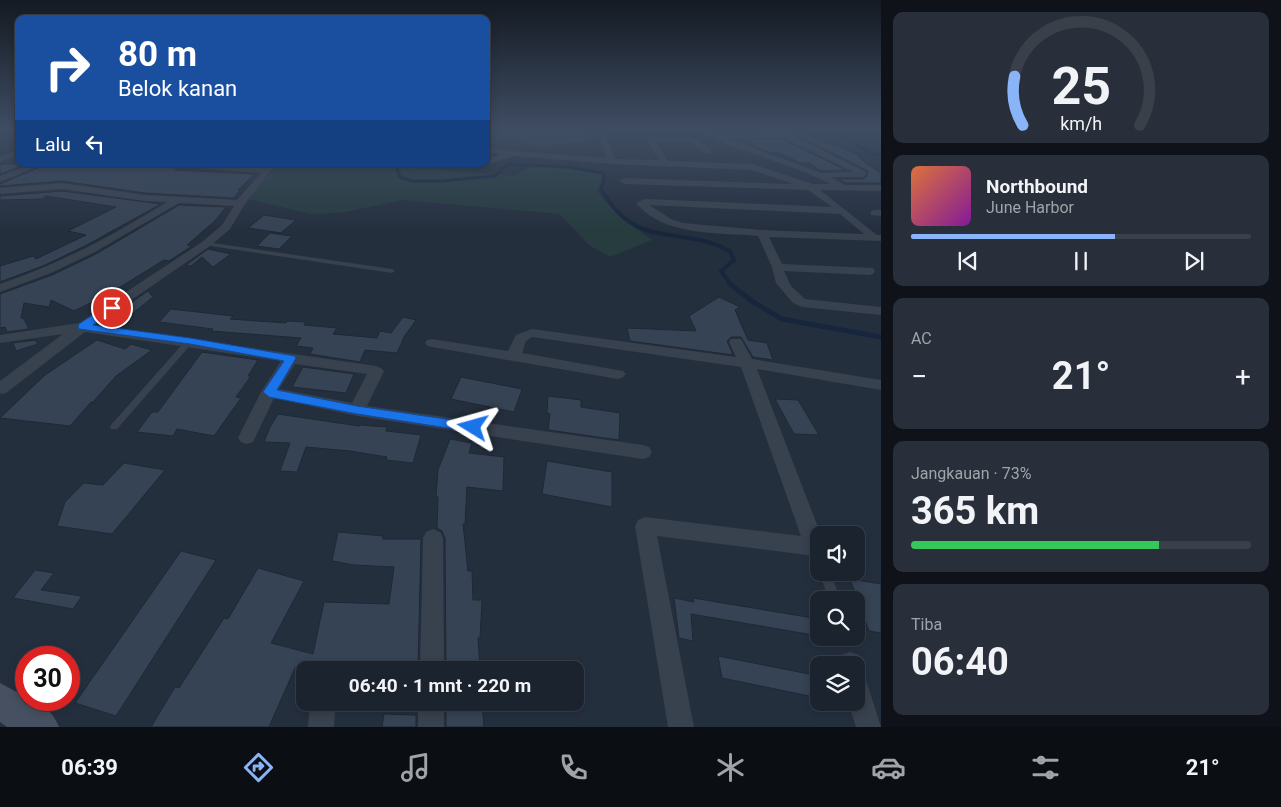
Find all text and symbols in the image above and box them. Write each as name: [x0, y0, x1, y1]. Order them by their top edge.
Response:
text: 80 m: [118, 34, 197, 75]
icon: right: [35, 35, 100, 100]
text: 25: [1051, 56, 1111, 117]
text: Belok kanan: [118, 76, 237, 101]
text: km/h: [1060, 113, 1102, 134]
icon: left: [81, 130, 109, 158]
text: Lalu: [35, 133, 71, 156]
text: Northbound: [986, 175, 1088, 198]
text: June Harbor: [986, 198, 1074, 217]
icon: previous: [954, 247, 982, 275]
icon: pause: [1067, 247, 1095, 275]
icon: next: [1180, 247, 1208, 275]
pin: [91, 287, 133, 329]
icon: arrive: [98, 294, 126, 322]
text: AC: [911, 329, 932, 348]
text: 21°: [1052, 354, 1110, 398]
text: −: [911, 360, 927, 393]
text: +: [1235, 360, 1251, 393]
position arrow: [446, 400, 498, 452]
text: Jangkauan · 73%: [911, 464, 1031, 483]
text: 365 km: [911, 489, 1039, 533]
map controls: [810, 526, 865, 711]
button: sound: [810, 526, 865, 581]
button: search: [810, 591, 865, 646]
text: Tiba: [911, 615, 942, 634]
text: 06:40: [911, 640, 1009, 684]
speed limit sign: 30: [15, 646, 80, 711]
button: layers: [810, 656, 865, 711]
text: 06:40 · 1 mnt · 220 m: [349, 674, 531, 697]
icon: directions: [241, 750, 276, 785]
icon: music: [398, 750, 433, 785]
icon: phone: [556, 750, 591, 785]
icon: climate: [713, 750, 748, 785]
icon: car: [871, 750, 906, 785]
icon: filters: [1028, 750, 1063, 785]
text: 06:39: [61, 755, 118, 780]
text: 21°: [1186, 755, 1220, 780]

